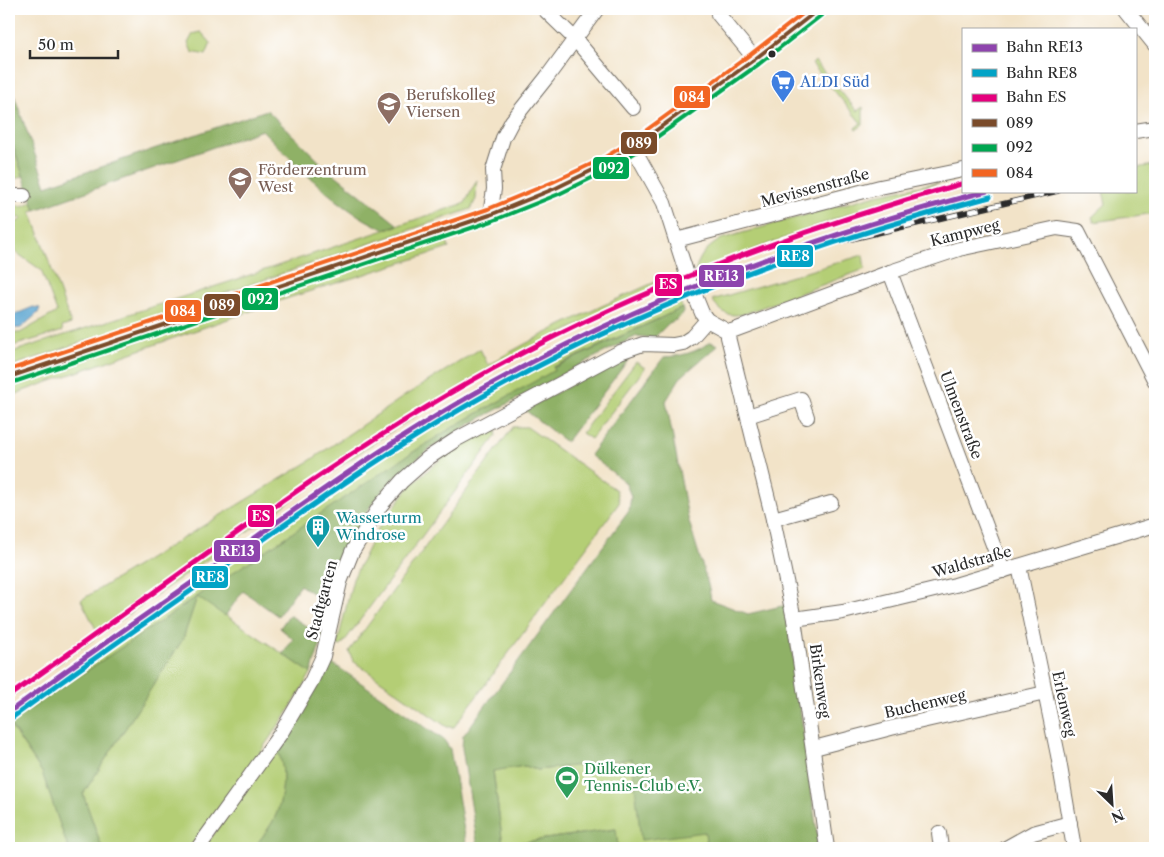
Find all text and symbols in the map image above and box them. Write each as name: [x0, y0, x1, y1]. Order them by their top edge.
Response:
scale bar: [30, 28, 118, 60]
legend: [962, 28, 1136, 192]
text: 50 m: [38, 35, 74, 54]
text: Bahn RE13: [1006, 37, 1083, 56]
unlabelled marker: [767, 49, 777, 59]
text: Bahn RE8: [1006, 63, 1077, 82]
supermarket icon: ALDI Süd: [770, 69, 796, 103]
place label: ALDI Süd: [799, 72, 870, 91]
place label: Berufskolleg Viersen: [405, 85, 495, 121]
line badge: 084: [673, 85, 711, 109]
text: Bahn ES: [1006, 87, 1067, 106]
text: 084: [679, 88, 705, 106]
school or university icon: Berufskolleg Viersen: [376, 91, 402, 125]
text: 089: [1006, 113, 1033, 132]
line badge: 089: [620, 131, 658, 155]
text: 089: [626, 134, 652, 152]
text: 092: [1006, 137, 1033, 156]
line badge: 092: [592, 156, 630, 180]
text: 092: [598, 159, 624, 177]
place label: Förderzentrum West: [257, 160, 367, 196]
text: 084: [1006, 163, 1033, 182]
street label: Mevissenstraße: [759, 164, 871, 211]
school or university icon: Förderzentrum West: [227, 166, 253, 200]
street label: Kampweg: [928, 215, 1002, 250]
line badge: RE8: [776, 244, 814, 268]
text: RE8: [780, 247, 810, 265]
line badge: RE13: [698, 264, 745, 288]
text: RE13: [703, 267, 739, 285]
line badge: ES: [654, 273, 683, 297]
text: ES: [658, 275, 678, 293]
line badge: 092: [241, 287, 279, 311]
text: 092: [247, 290, 273, 308]
line badge: 089: [203, 293, 241, 317]
text: 089: [209, 296, 235, 314]
line badge: 084: [164, 299, 202, 323]
text: 084: [170, 302, 196, 320]
street label: Ulmenstraße: [936, 368, 987, 461]
line badge: ES: [247, 504, 275, 528]
text: ES: [251, 507, 271, 525]
place label: Wasserturm Windrose: [335, 508, 422, 544]
building icon: Wasserturm Windrose: [305, 514, 331, 548]
line badge: RE13: [213, 539, 261, 563]
street label: Waldstraße: [929, 541, 1014, 582]
text: RE13: [219, 542, 255, 560]
street label: Stadtgarten: [302, 557, 341, 642]
line badge: RE8: [191, 565, 229, 589]
text: RE8: [195, 568, 225, 586]
street label: Birkenweg: [806, 642, 835, 720]
street label: Erlenweg: [1048, 669, 1081, 739]
street label: Buchenweg: [882, 685, 967, 722]
place label: Dülkener Tennis-Club e.V.: [584, 759, 702, 795]
sports icon: Dülkener Tennis-Club e.V.: [554, 765, 580, 799]
north arrow: [1086, 780, 1136, 830]
text: N: [1108, 805, 1127, 827]

